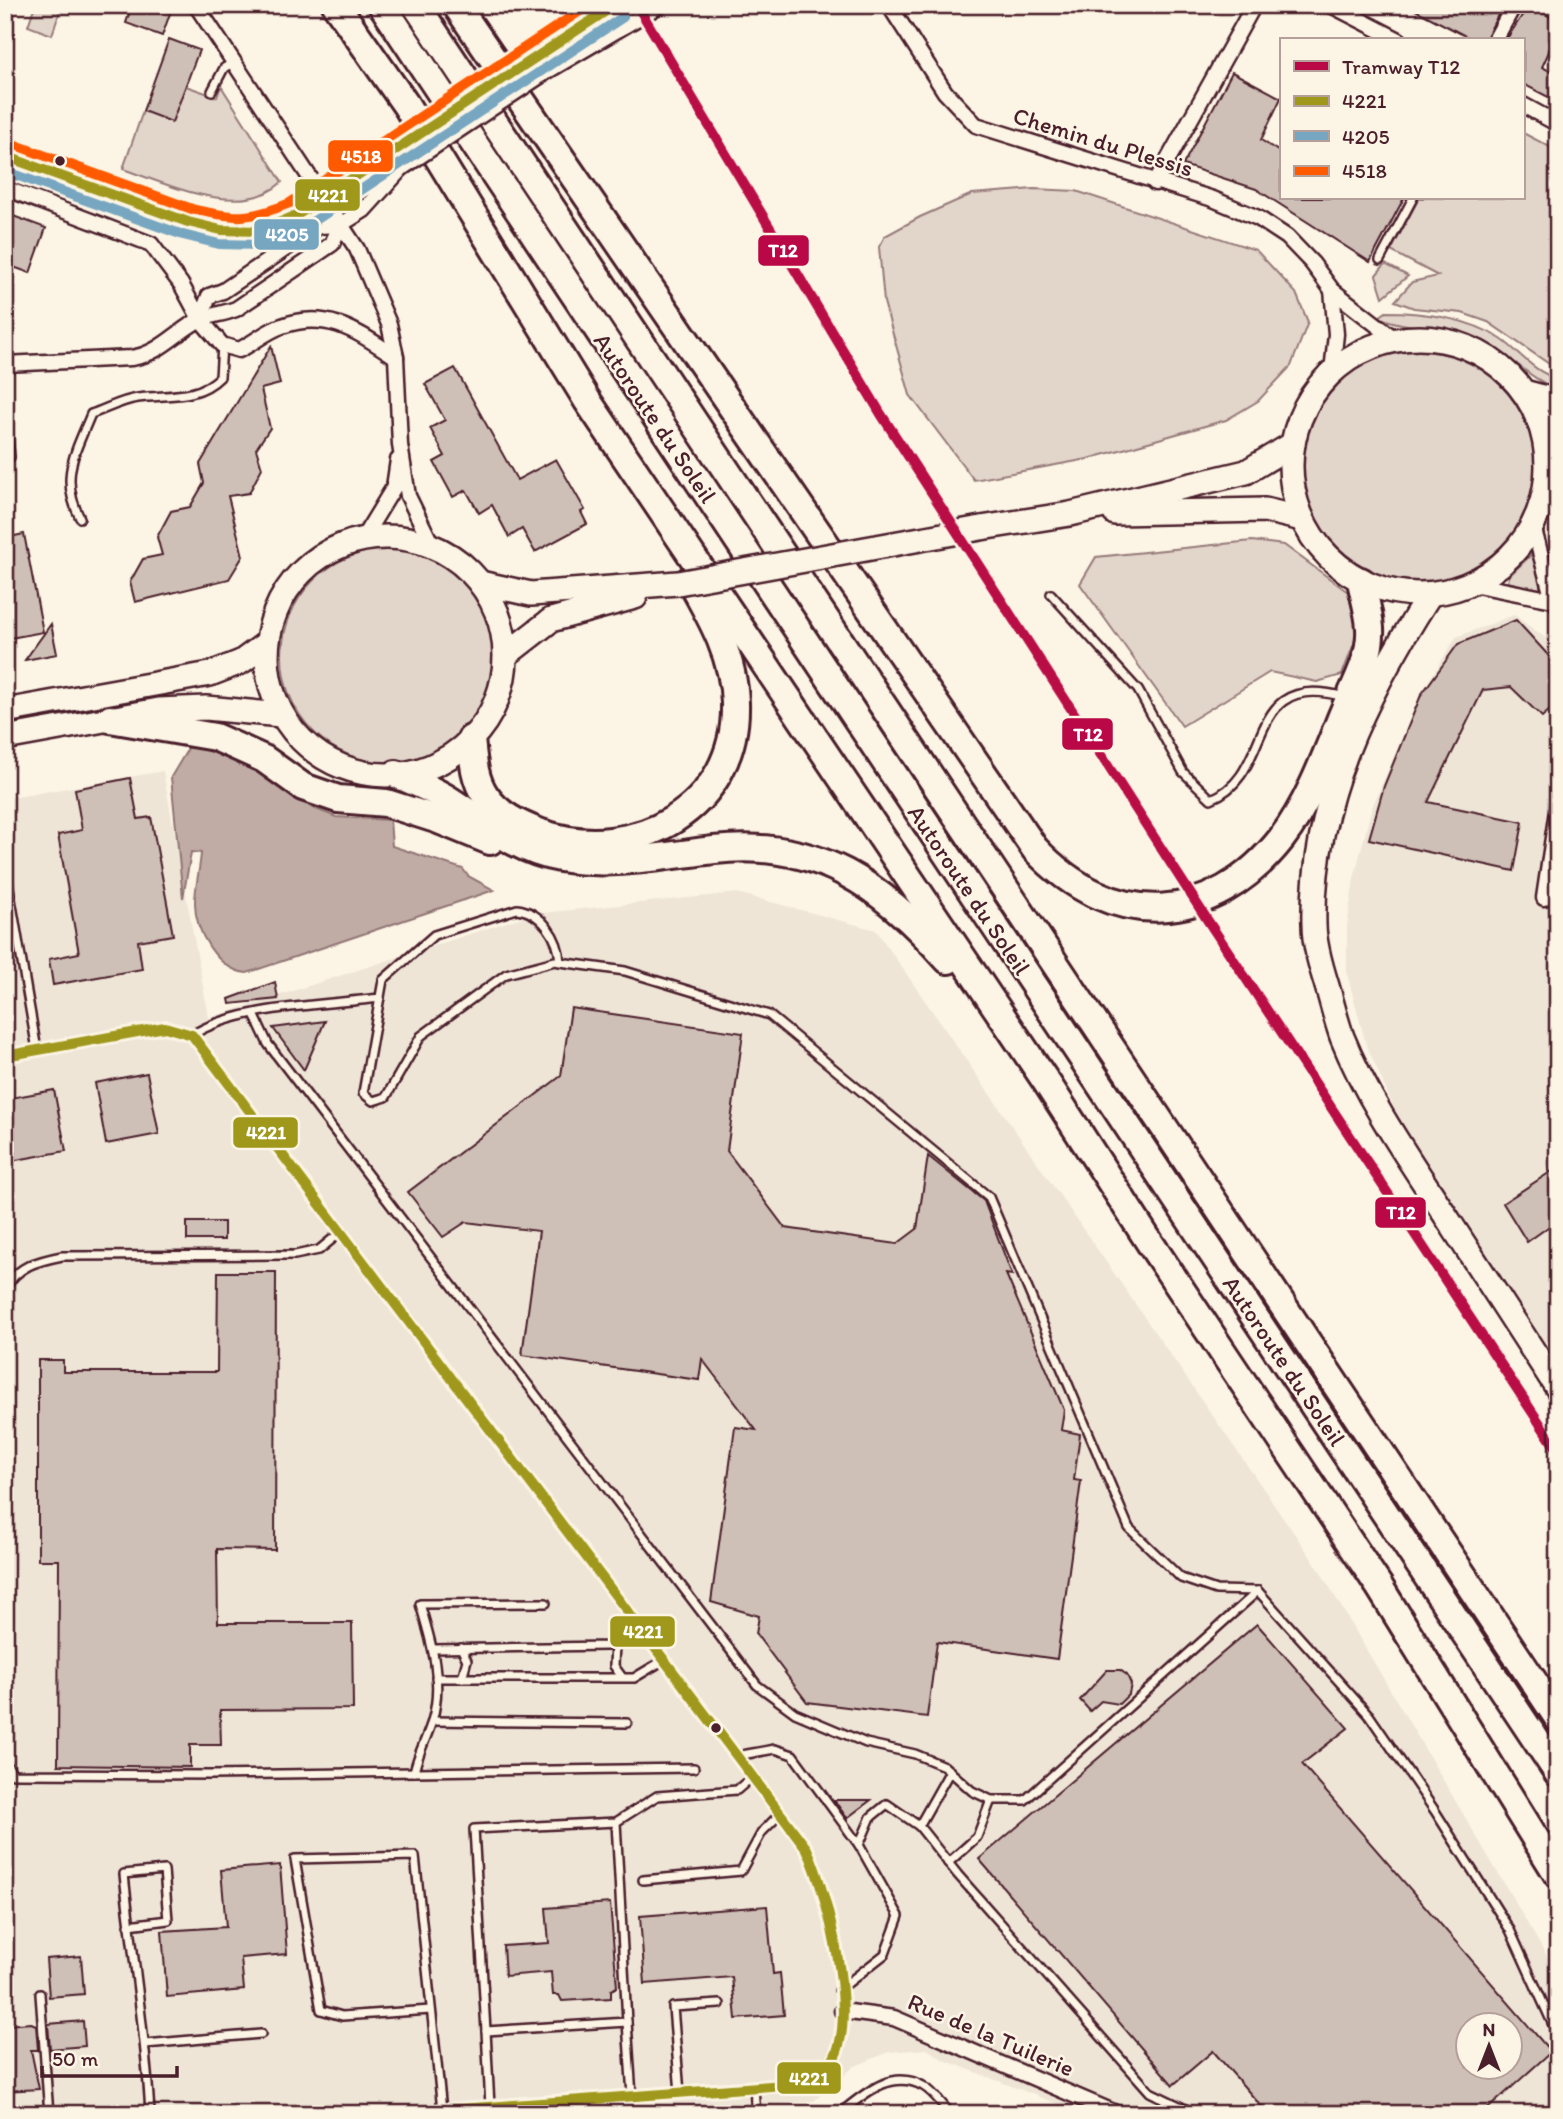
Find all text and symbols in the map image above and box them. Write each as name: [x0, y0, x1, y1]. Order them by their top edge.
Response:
legend: [1280, 38, 1524, 200]
text: Tramway T12: [1342, 54, 1460, 79]
text: 4221: [1342, 88, 1387, 113]
street label: Chemin du Plessis: [1010, 100, 1197, 183]
text: 4205: [1342, 124, 1390, 149]
line badge: 4518: [327, 139, 394, 173]
text: 4518: [341, 145, 382, 168]
unlabelled marker: [53, 154, 67, 168]
text: 4518: [1342, 158, 1387, 183]
line badge: 4221: [294, 178, 361, 212]
text: 4221: [308, 184, 348, 207]
line badge: 4205: [253, 218, 320, 251]
text: 4205: [265, 223, 309, 246]
line badge: T12: [757, 234, 810, 267]
text: T12: [767, 239, 798, 262]
street label: Autoroute du Soleil: [588, 327, 723, 508]
line badge: T12: [1061, 717, 1114, 751]
text: T12: [1072, 723, 1103, 746]
street label: Autoroute du Soleil: [902, 799, 1037, 980]
line badge: 4221: [232, 1116, 299, 1149]
text: 4221: [246, 1121, 286, 1144]
line badge: T12: [1374, 1196, 1427, 1229]
text: T12: [1385, 1201, 1416, 1224]
street label: Autoroute du Soleil: [1217, 1270, 1352, 1451]
line badge: 4221: [609, 1615, 676, 1648]
text: 4221: [623, 1620, 663, 1643]
unlabelled marker: [709, 1721, 723, 1735]
street label: Rue de la Tuilerie: [904, 1986, 1079, 2083]
north arrow: [1454, 2010, 1524, 2080]
text: N: [1483, 2018, 1495, 2041]
scale bar: [42, 2035, 177, 2079]
text: 50 m: [52, 2046, 99, 2071]
line badge: 4221: [776, 2061, 842, 2095]
text: 4221: [789, 2067, 829, 2090]

